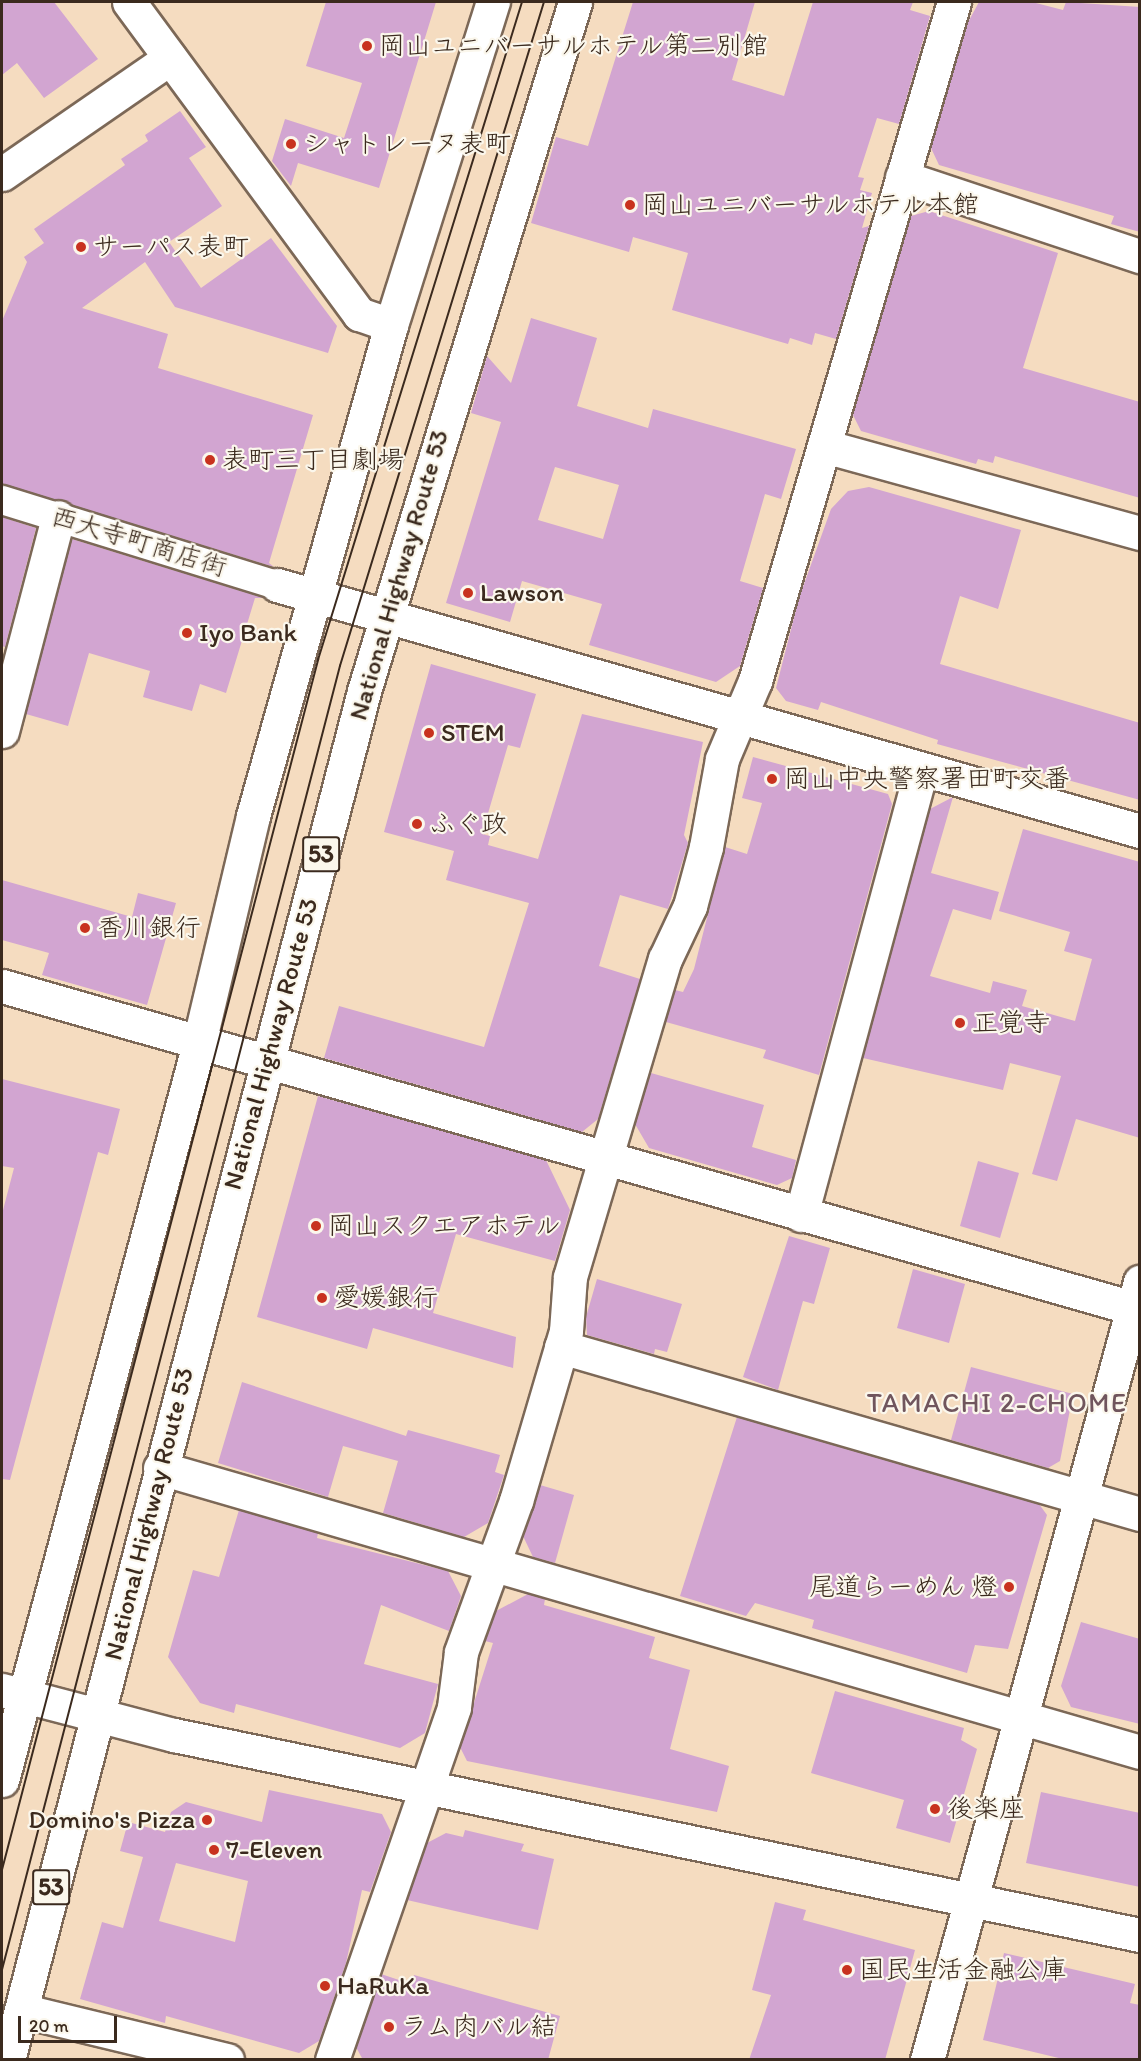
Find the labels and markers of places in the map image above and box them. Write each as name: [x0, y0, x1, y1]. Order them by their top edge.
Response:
place label: 岡山ユニバーサルホテル第二別館: [379, 30, 769, 62]
marker: 岡山ユニバーサルホテル第二別館: [360, 39, 374, 53]
place label: シャトレーヌ表町: [303, 128, 512, 160]
marker: シャトレーヌ表町: [284, 137, 298, 151]
place label: 岡山ユニバーサルホテル本館: [642, 189, 980, 221]
marker: 岡山ユニバーサルホテル本館: [623, 198, 637, 212]
place label: サーパス表町: [93, 231, 249, 263]
marker: サーパス表町: [74, 240, 88, 254]
place label: 表町三丁目劇場: [222, 444, 404, 476]
marker: 表町三丁目劇場: [203, 453, 217, 467]
place label: Lawson: [480, 577, 564, 609]
marker: Lawson: [461, 586, 475, 600]
place label: Iyo Bank: [199, 617, 298, 649]
marker: Iyo Bank: [180, 626, 194, 640]
place label: STEM: [441, 717, 505, 749]
marker: STEM: [422, 726, 436, 740]
place label: 岡山中央警察署田町交番: [784, 763, 1070, 795]
marker: 岡山中央警察署田町交番: [765, 772, 779, 786]
place label: ふぐ政: [429, 808, 507, 840]
marker: ふぐ政: [410, 817, 424, 831]
place label: 香川銀行: [97, 912, 201, 944]
marker: 香川銀行: [78, 921, 92, 935]
place label: 正覚寺: [972, 1007, 1050, 1039]
marker: 正覚寺: [953, 1016, 967, 1030]
place label: 岡山スクエアホテル: [328, 1210, 562, 1242]
marker: 岡山スクエアホテル: [309, 1219, 323, 1233]
place label: 愛媛銀行: [334, 1282, 438, 1314]
marker: 愛媛銀行: [315, 1291, 329, 1305]
place label: 尾道らーめん 燈: [809, 1571, 997, 1603]
marker: 尾道らーめん 燈: [1002, 1580, 1016, 1594]
place label: 後楽座: [947, 1793, 1025, 1825]
marker: 後楽座: [928, 1802, 942, 1816]
place label: Domino's Pizza: [28, 1804, 195, 1836]
marker: Domino's Pizza: [200, 1813, 214, 1827]
place label: 7-Eleven: [226, 1834, 323, 1866]
marker: 7-Eleven: [207, 1843, 221, 1857]
place label: 国民生活金融公庫: [859, 1954, 1067, 1986]
marker: 国民生活金融公庫: [840, 1963, 854, 1977]
place label: HaRuKa: [337, 1970, 429, 2002]
marker: HaRuKa: [318, 1979, 332, 1993]
place label: ラム肉バル結: [401, 2011, 557, 2043]
marker: ラム肉バル結: [382, 2020, 396, 2034]

